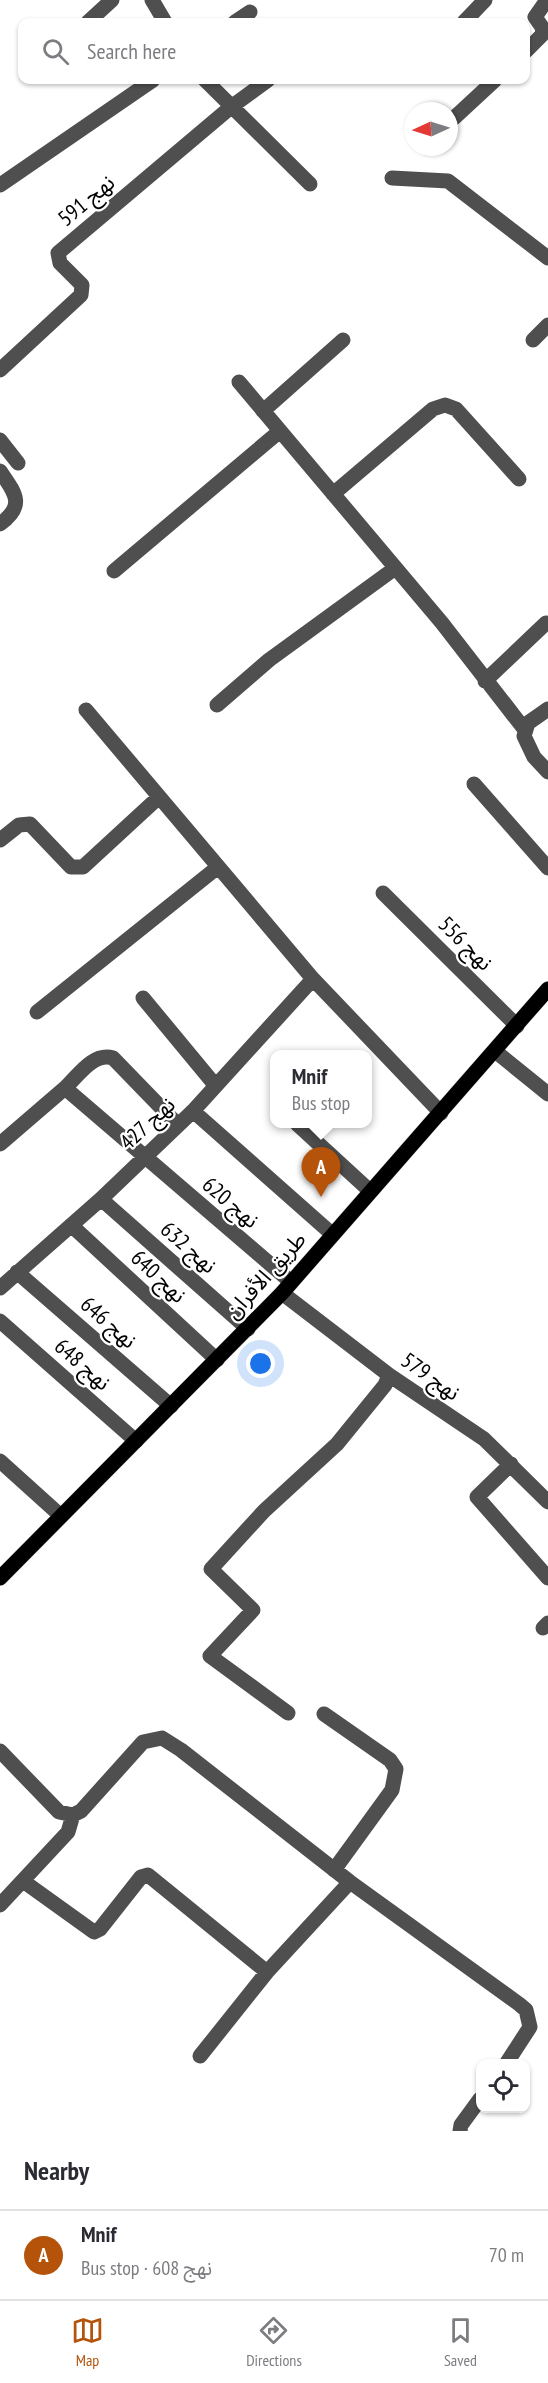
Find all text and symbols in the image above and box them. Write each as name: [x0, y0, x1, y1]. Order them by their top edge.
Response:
search box: [18, 18, 530, 84]
icon: search: [39, 35, 72, 68]
text: Search here: [87, 37, 176, 65]
north arrow: [404, 102, 458, 156]
street label: نهج 591: [52, 168, 122, 234]
street label: نهج 556: [431, 910, 499, 978]
popup: [270, 1050, 372, 1128]
text: Mnif: [292, 1062, 327, 1090]
street label: نهج 427: [113, 1090, 183, 1158]
text: Bus stop: [292, 1090, 350, 1116]
pin: A: [302, 1148, 340, 1197]
street label: نهج 620: [195, 1170, 265, 1236]
street label: نهج 632: [153, 1215, 223, 1281]
street label: طريق الأفران: [218, 1225, 312, 1325]
street label: نهج 640: [123, 1243, 193, 1311]
street label: نهج 646: [73, 1290, 143, 1356]
street label: نهج 648: [47, 1332, 117, 1398]
street label: نهج 579: [394, 1346, 466, 1409]
your location: [246, 1349, 275, 1378]
map controls: [476, 2059, 530, 2113]
button: locate: [476, 2059, 530, 2113]
text: Nearby: [24, 2154, 89, 2187]
text: Mnif: [81, 2220, 116, 2248]
text: A: [38, 2242, 49, 2268]
text: 70 m: [489, 2242, 524, 2268]
text: Bus stop · نهج 608: [81, 2255, 212, 2281]
tab: Map: [71, 2314, 104, 2370]
tab: Directions: [246, 2314, 302, 2370]
tab: Saved: [444, 2314, 477, 2370]

